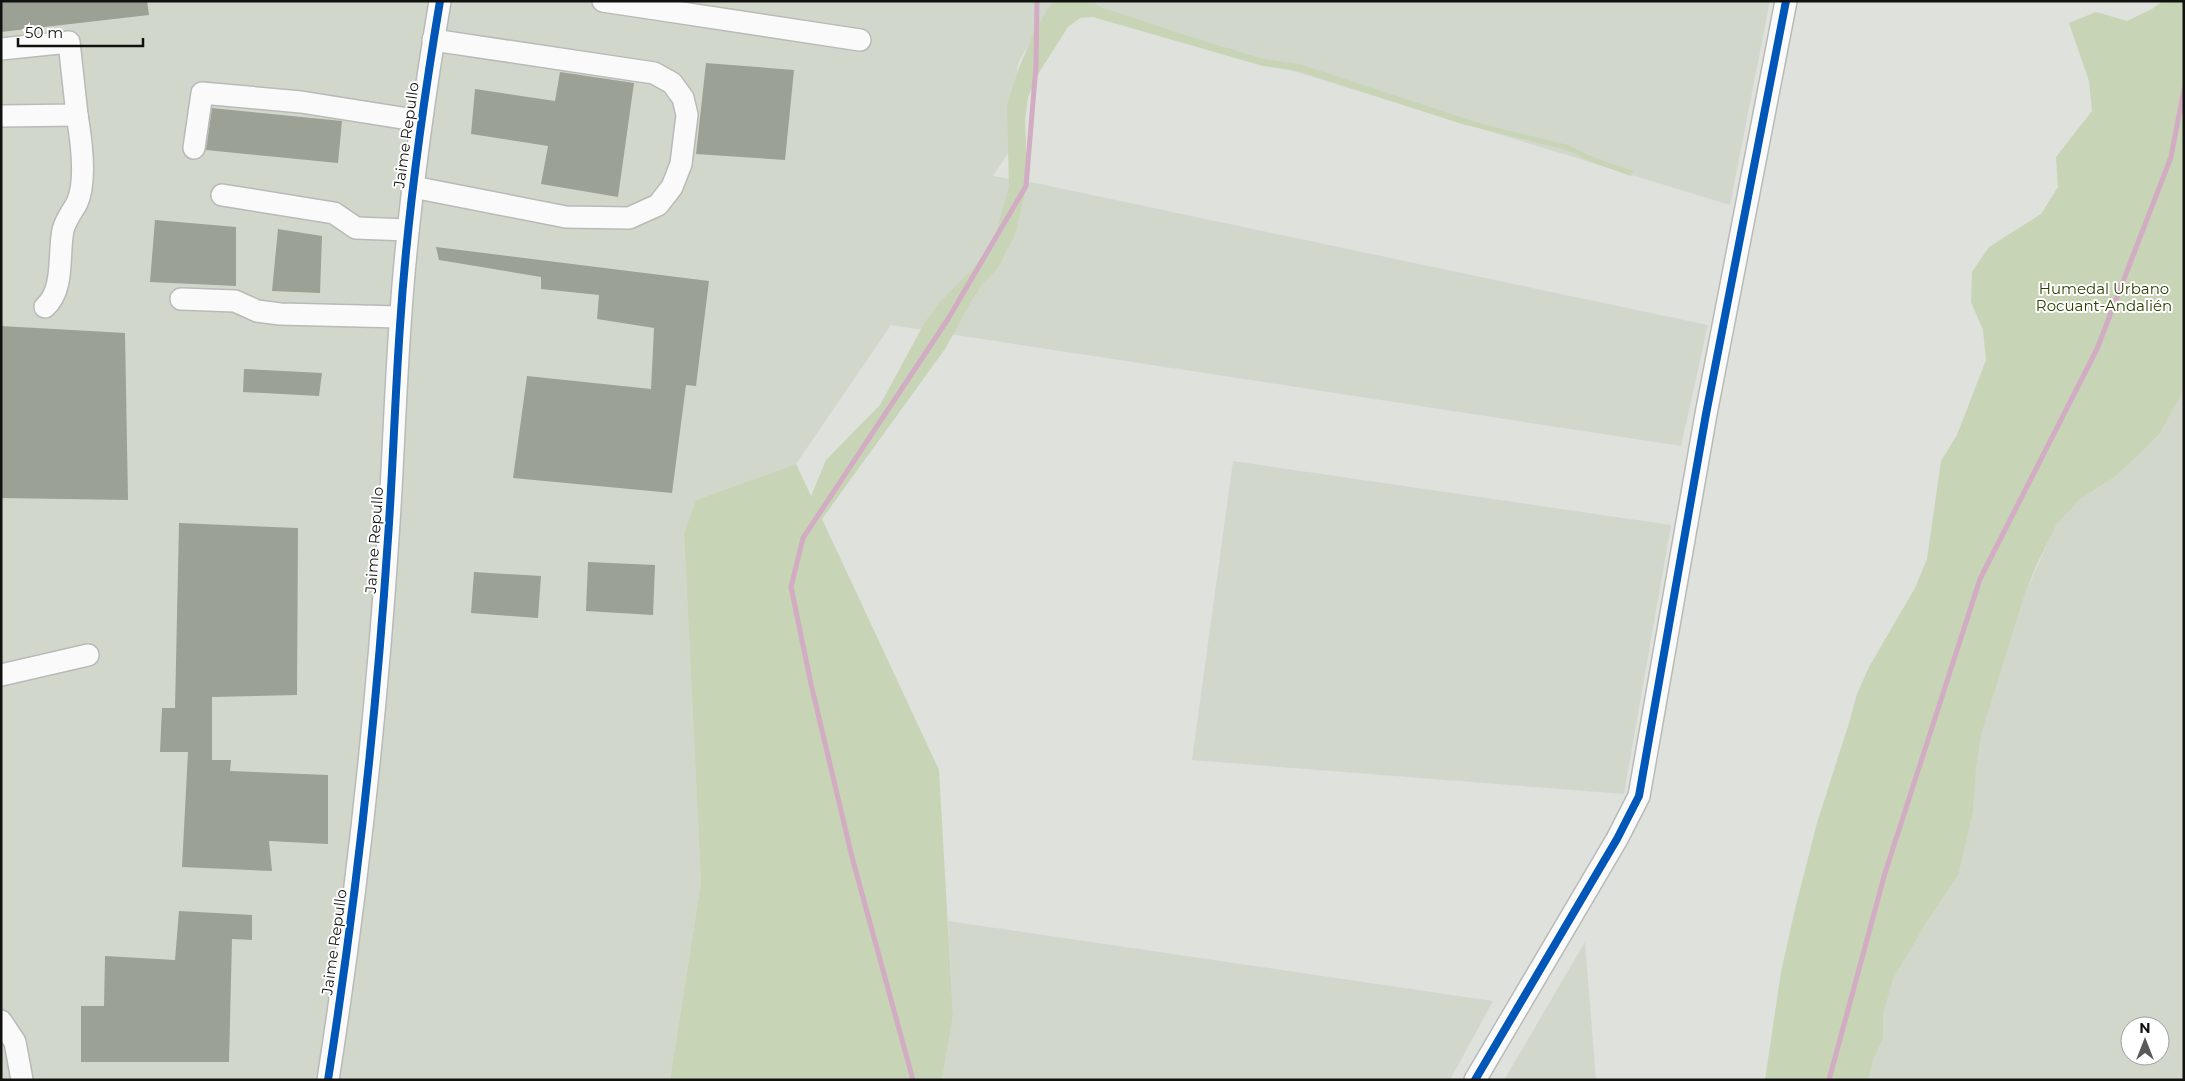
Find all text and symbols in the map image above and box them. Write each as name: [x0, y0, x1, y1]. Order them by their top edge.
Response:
scale bar: [18, 15, 142, 47]
text: 50 m: [25, 23, 63, 42]
street label: Jaime Repullo: [389, 81, 423, 190]
park label: Humedal Urbano Rocuant-Andalién: [2036, 279, 2172, 315]
street label: Jaime Repullo: [361, 486, 387, 595]
street label: Jaime Repullo: [317, 888, 351, 997]
north arrow: [2120, 1016, 2170, 1066]
text: N: [2139, 1019, 2151, 1037]

